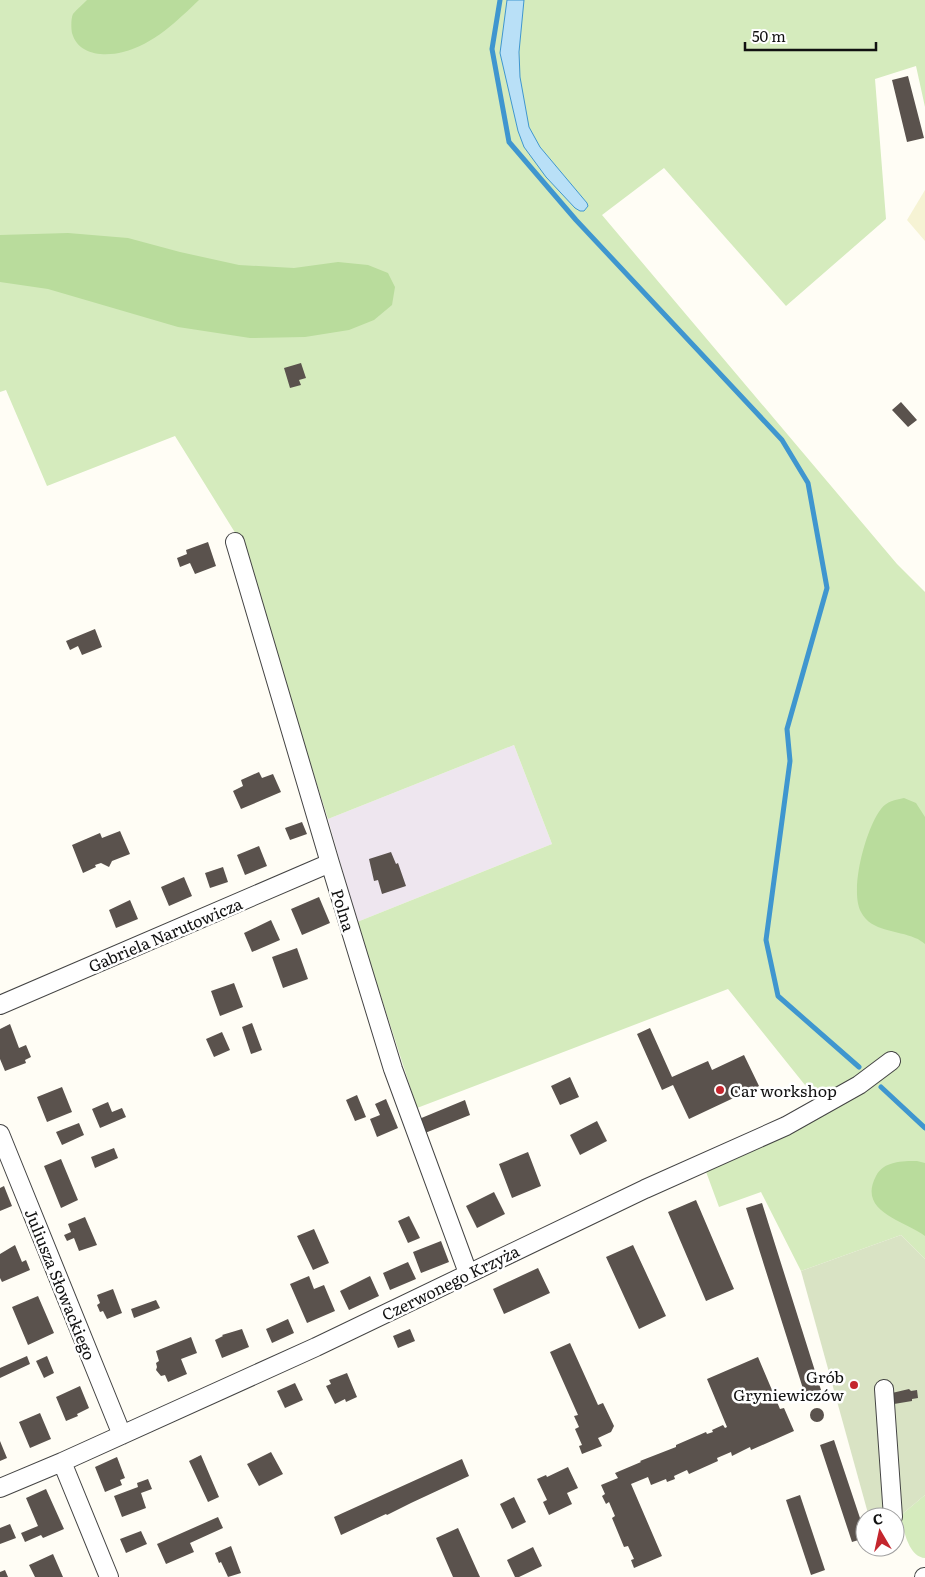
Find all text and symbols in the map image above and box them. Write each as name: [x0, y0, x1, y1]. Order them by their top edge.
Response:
scale bar: [745, 20, 876, 52]
text: 50 m: [752, 24, 786, 47]
street label: Polna: [326, 886, 362, 935]
street label: Gabriela Narutowicza: [84, 891, 246, 977]
place label: Car workshop: [730, 1078, 837, 1102]
marker: Car workshop: [714, 1084, 726, 1096]
street label: Juliusza Słowackiego: [20, 1205, 102, 1363]
street label: Czerwonego Krzyża: [377, 1238, 523, 1326]
place label: Grób Gryniewiczów: [733, 1364, 844, 1406]
marker: Grób Gryniewiczów: [848, 1379, 860, 1391]
north arrow: [855, 1507, 905, 1557]
text: С: [871, 1508, 884, 1529]

